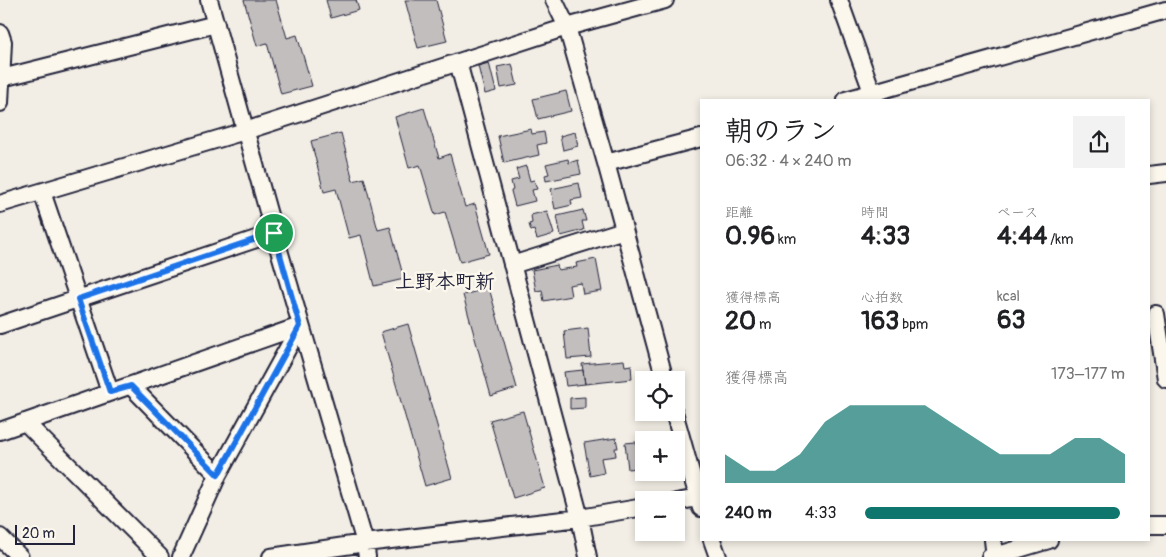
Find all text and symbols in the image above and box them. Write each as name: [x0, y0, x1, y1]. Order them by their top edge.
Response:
text: 朝のラン: [725, 114, 837, 149]
button: share: [1073, 116, 1125, 168]
text: 06:32 · 4 × 240 m: [725, 151, 851, 171]
text: 距離: [725, 204, 753, 221]
text: 時間: [861, 204, 889, 221]
text: ペース: [997, 204, 1038, 221]
pin: [253, 212, 295, 254]
icon: arrive: [260, 219, 288, 247]
text: 0.96: [725, 221, 775, 252]
text: 4:33: [861, 221, 910, 252]
text: 4:44: [997, 221, 1047, 252]
text: km: [775, 231, 796, 248]
text: /km: [1047, 231, 1074, 248]
district label: 上野本町新: [395, 269, 495, 294]
text: kcal: [997, 288, 1020, 305]
text: 獲得標高: [725, 289, 781, 306]
text: 心拍数: [861, 289, 903, 306]
text: 63: [997, 305, 1026, 336]
text: 20: [725, 306, 756, 337]
text: 163: [861, 306, 899, 337]
text: m: [756, 316, 772, 333]
text: bpm: [899, 316, 928, 333]
text: 173–177 m: [1051, 364, 1125, 384]
text: 獲得標高: [725, 368, 789, 388]
map controls: [635, 371, 685, 541]
button: locate: [635, 371, 685, 421]
button: +: [635, 431, 685, 481]
button: −: [635, 491, 685, 541]
text: 240 m: [725, 503, 772, 523]
text: 4:33: [805, 503, 836, 523]
scale bar: [15, 522, 75, 545]
text: 20 m: [22, 525, 55, 542]

